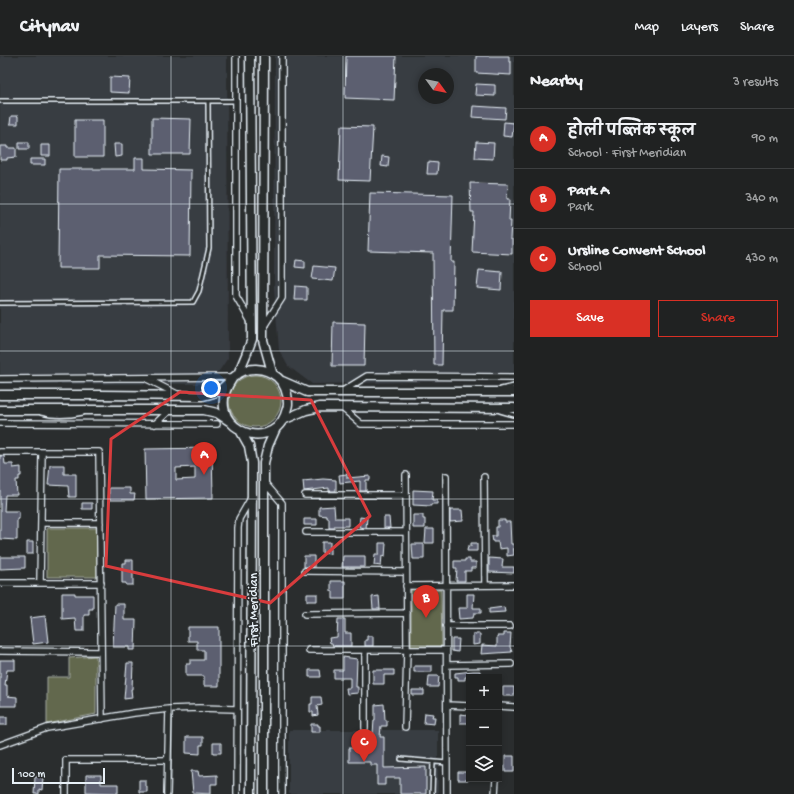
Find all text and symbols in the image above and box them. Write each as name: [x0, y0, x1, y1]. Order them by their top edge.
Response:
text: Citynav: [20, 16, 79, 39]
text: Map: [635, 19, 659, 36]
text: Layers: [681, 19, 718, 36]
text: Share: [740, 19, 774, 36]
north arrow: [418, 68, 454, 104]
text: Nearby: [530, 72, 583, 92]
text: 3 results: [733, 75, 778, 90]
text: होली पब्लिक स्कूल: [568, 123, 695, 141]
text: A: [539, 131, 547, 146]
text: 90 m: [752, 131, 778, 146]
text: School · First Meridian: [568, 146, 686, 161]
text: Park A: [568, 182, 609, 200]
text: B: [540, 191, 546, 206]
text: 340 m: [745, 191, 778, 206]
text: Park: [568, 200, 593, 215]
text: Ursline Convent School: [568, 242, 706, 260]
text: C: [539, 251, 547, 266]
text: 430 m: [745, 251, 778, 266]
text: School: [568, 260, 602, 275]
button: Save: [530, 300, 650, 337]
button: Share: [658, 300, 778, 337]
your location: [201, 378, 221, 398]
pin: A: [191, 442, 217, 475]
street label: First Meridian: [247, 572, 262, 648]
pin: B: [413, 585, 439, 618]
map controls: [466, 674, 502, 782]
button: +: [466, 674, 502, 710]
button: −: [466, 710, 502, 746]
pin: C: [351, 729, 377, 762]
button: layers: [466, 746, 502, 782]
scale bar: [12, 766, 105, 785]
text: 100 m: [18, 769, 45, 781]

